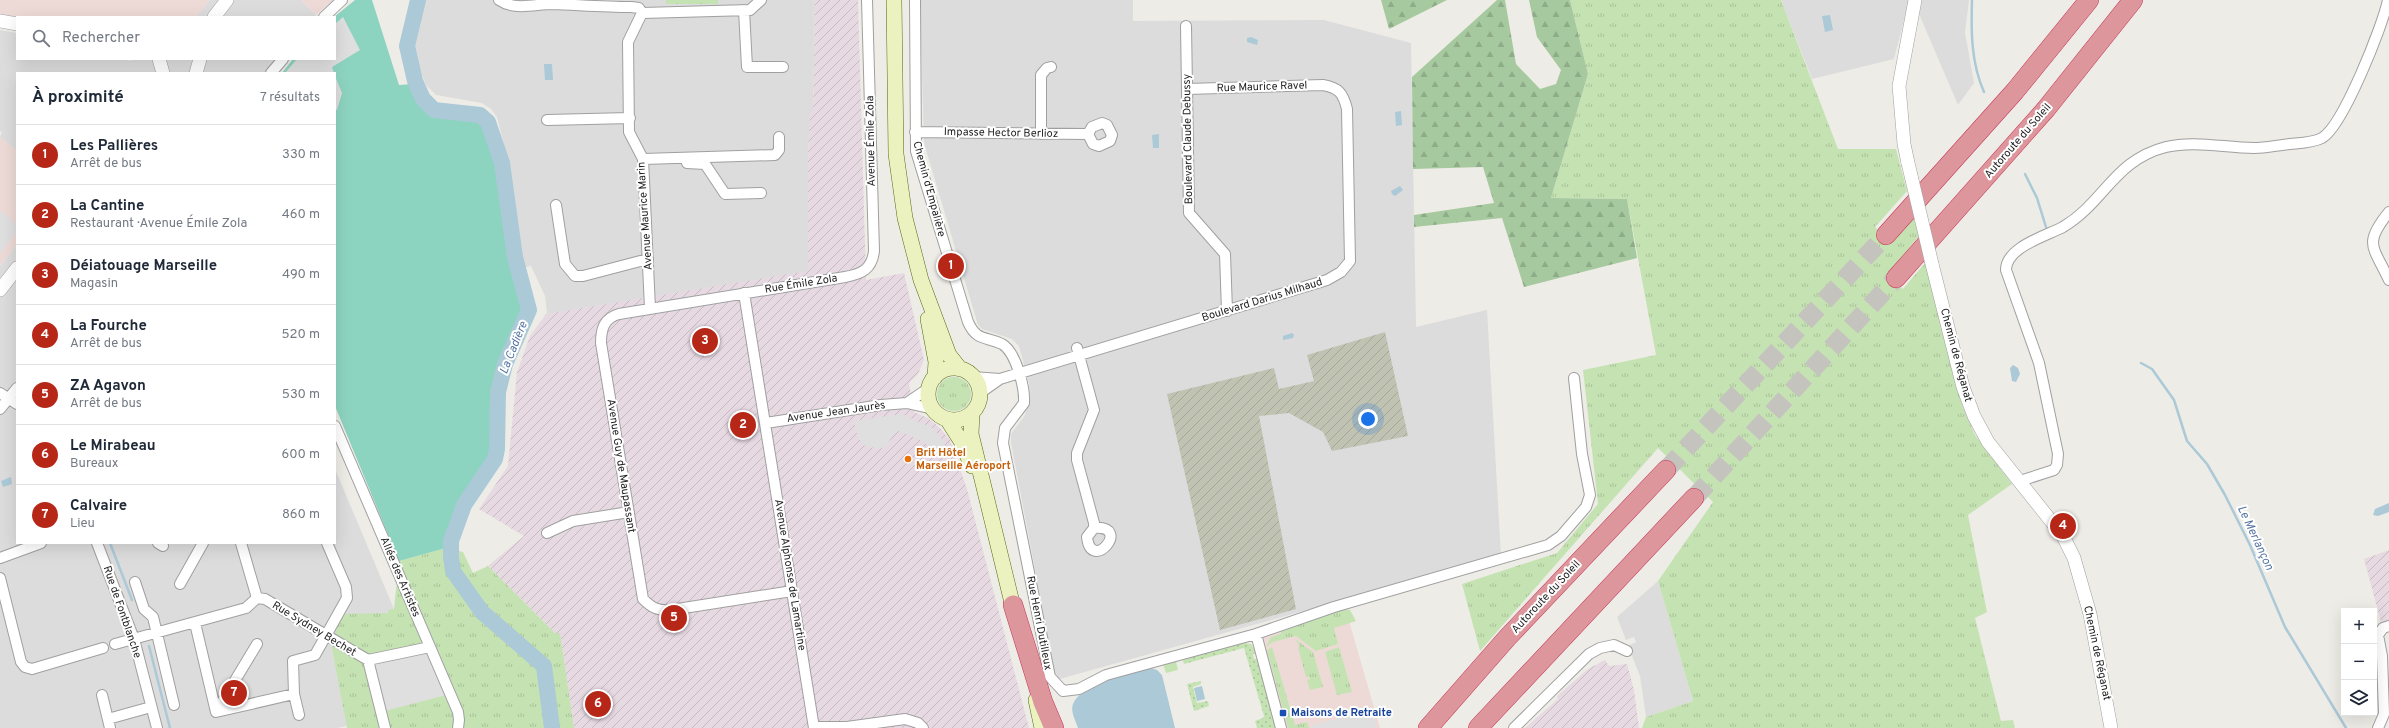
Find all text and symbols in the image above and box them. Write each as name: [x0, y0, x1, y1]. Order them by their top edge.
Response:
search box: [16, 16, 336, 60]
icon: search: [30, 27, 52, 49]
text: Rechercher: [62, 29, 140, 48]
street label: Boulevard Claude Debussy: [1180, 73, 1196, 204]
street label: Rue Maurice Ravel: [1216, 78, 1308, 96]
text: À proximité: [32, 87, 124, 109]
text: 7 résultats: [260, 90, 320, 106]
street label: Avenue Émile Zola: [862, 95, 879, 187]
street label: Autoroute du Soleil: [1982, 101, 2054, 181]
street label: Impasse Hector Berlioz: [944, 125, 1058, 141]
text: Les Pallières: [70, 137, 158, 156]
street label: Chemin d'Empalière: [909, 140, 949, 239]
text: 1: [42, 147, 48, 163]
text: 330 m: [282, 147, 320, 163]
text: Arrêt de bus: [70, 156, 142, 172]
street label: Avenue Maurice Marin: [634, 161, 656, 271]
text: La Cantine: [70, 197, 144, 216]
text: 2: [41, 207, 49, 223]
text: 460 m: [282, 207, 320, 223]
text: Restaurant · Avenue Émile Zola: [70, 216, 247, 232]
pin: 1: [938, 251, 964, 281]
text: Déiatouage Marseille: [70, 257, 217, 276]
text: 3: [41, 267, 49, 283]
text: 490 m: [282, 267, 320, 283]
street label: Rue Émile Zola: [763, 270, 839, 297]
street label: Boulevard Darius Milhaud: [1200, 275, 1324, 325]
text: Magasin: [70, 276, 118, 292]
street label: Chemin de Réganat: [1937, 307, 1975, 403]
text: La Fourche: [70, 317, 147, 336]
water label: La Cadière: [496, 319, 532, 377]
pin: 3: [692, 326, 718, 356]
text: 4: [41, 327, 49, 343]
text: 520 m: [282, 327, 320, 343]
text: Arrêt de bus: [70, 336, 142, 352]
text: ZA Agavon: [70, 377, 146, 396]
text: 5: [41, 387, 49, 403]
text: 530 m: [282, 387, 320, 403]
text: Arrêt de bus: [70, 396, 142, 412]
street label: Avenue Guy de Maupassant: [603, 398, 639, 534]
street label: Avenue Jean Jaurès: [786, 398, 886, 426]
your location: [1358, 409, 1378, 429]
pin: 2: [730, 410, 756, 440]
text: Le Mirabeau: [70, 437, 156, 456]
place label: Brit Hôtel Marseille Aéroport: [916, 446, 1011, 473]
text: 6: [41, 447, 49, 463]
text: 600 m: [282, 447, 320, 463]
marker: Brit Hôtel Marseille Aéroport: [903, 454, 913, 464]
text: Bureaux: [70, 456, 119, 472]
text: Calvaire: [70, 497, 127, 516]
street label: Avenue Alphonse de Lamartine: [771, 498, 809, 652]
water label: Le Merlançon: [2233, 503, 2277, 573]
text: 7: [42, 507, 48, 523]
text: 860 m: [282, 507, 320, 523]
pin: 4: [2050, 511, 2076, 541]
text: Lieu: [70, 516, 95, 532]
street label: Allée des Artistes: [377, 535, 423, 619]
street label: Autoroute du Soleil: [1509, 558, 1583, 636]
street label: Rue de Fontblanche: [100, 564, 144, 660]
street label: Rue Henri Dutilleux: [1023, 575, 1055, 672]
street label: Rue Sydney Bechet: [269, 598, 359, 660]
pin: 5: [661, 603, 687, 633]
street label: Chemin de Réganat: [2080, 604, 2114, 702]
map controls: [2341, 608, 2377, 716]
button: +: [2341, 608, 2377, 644]
button: −: [2341, 644, 2377, 680]
pin: 7: [221, 678, 247, 708]
button: layers: [2341, 680, 2377, 716]
pin: 6: [585, 689, 611, 719]
place label: Maisons de Retraite: [1291, 706, 1392, 720]
marker: Maisons de Retraite: [1278, 708, 1288, 718]

